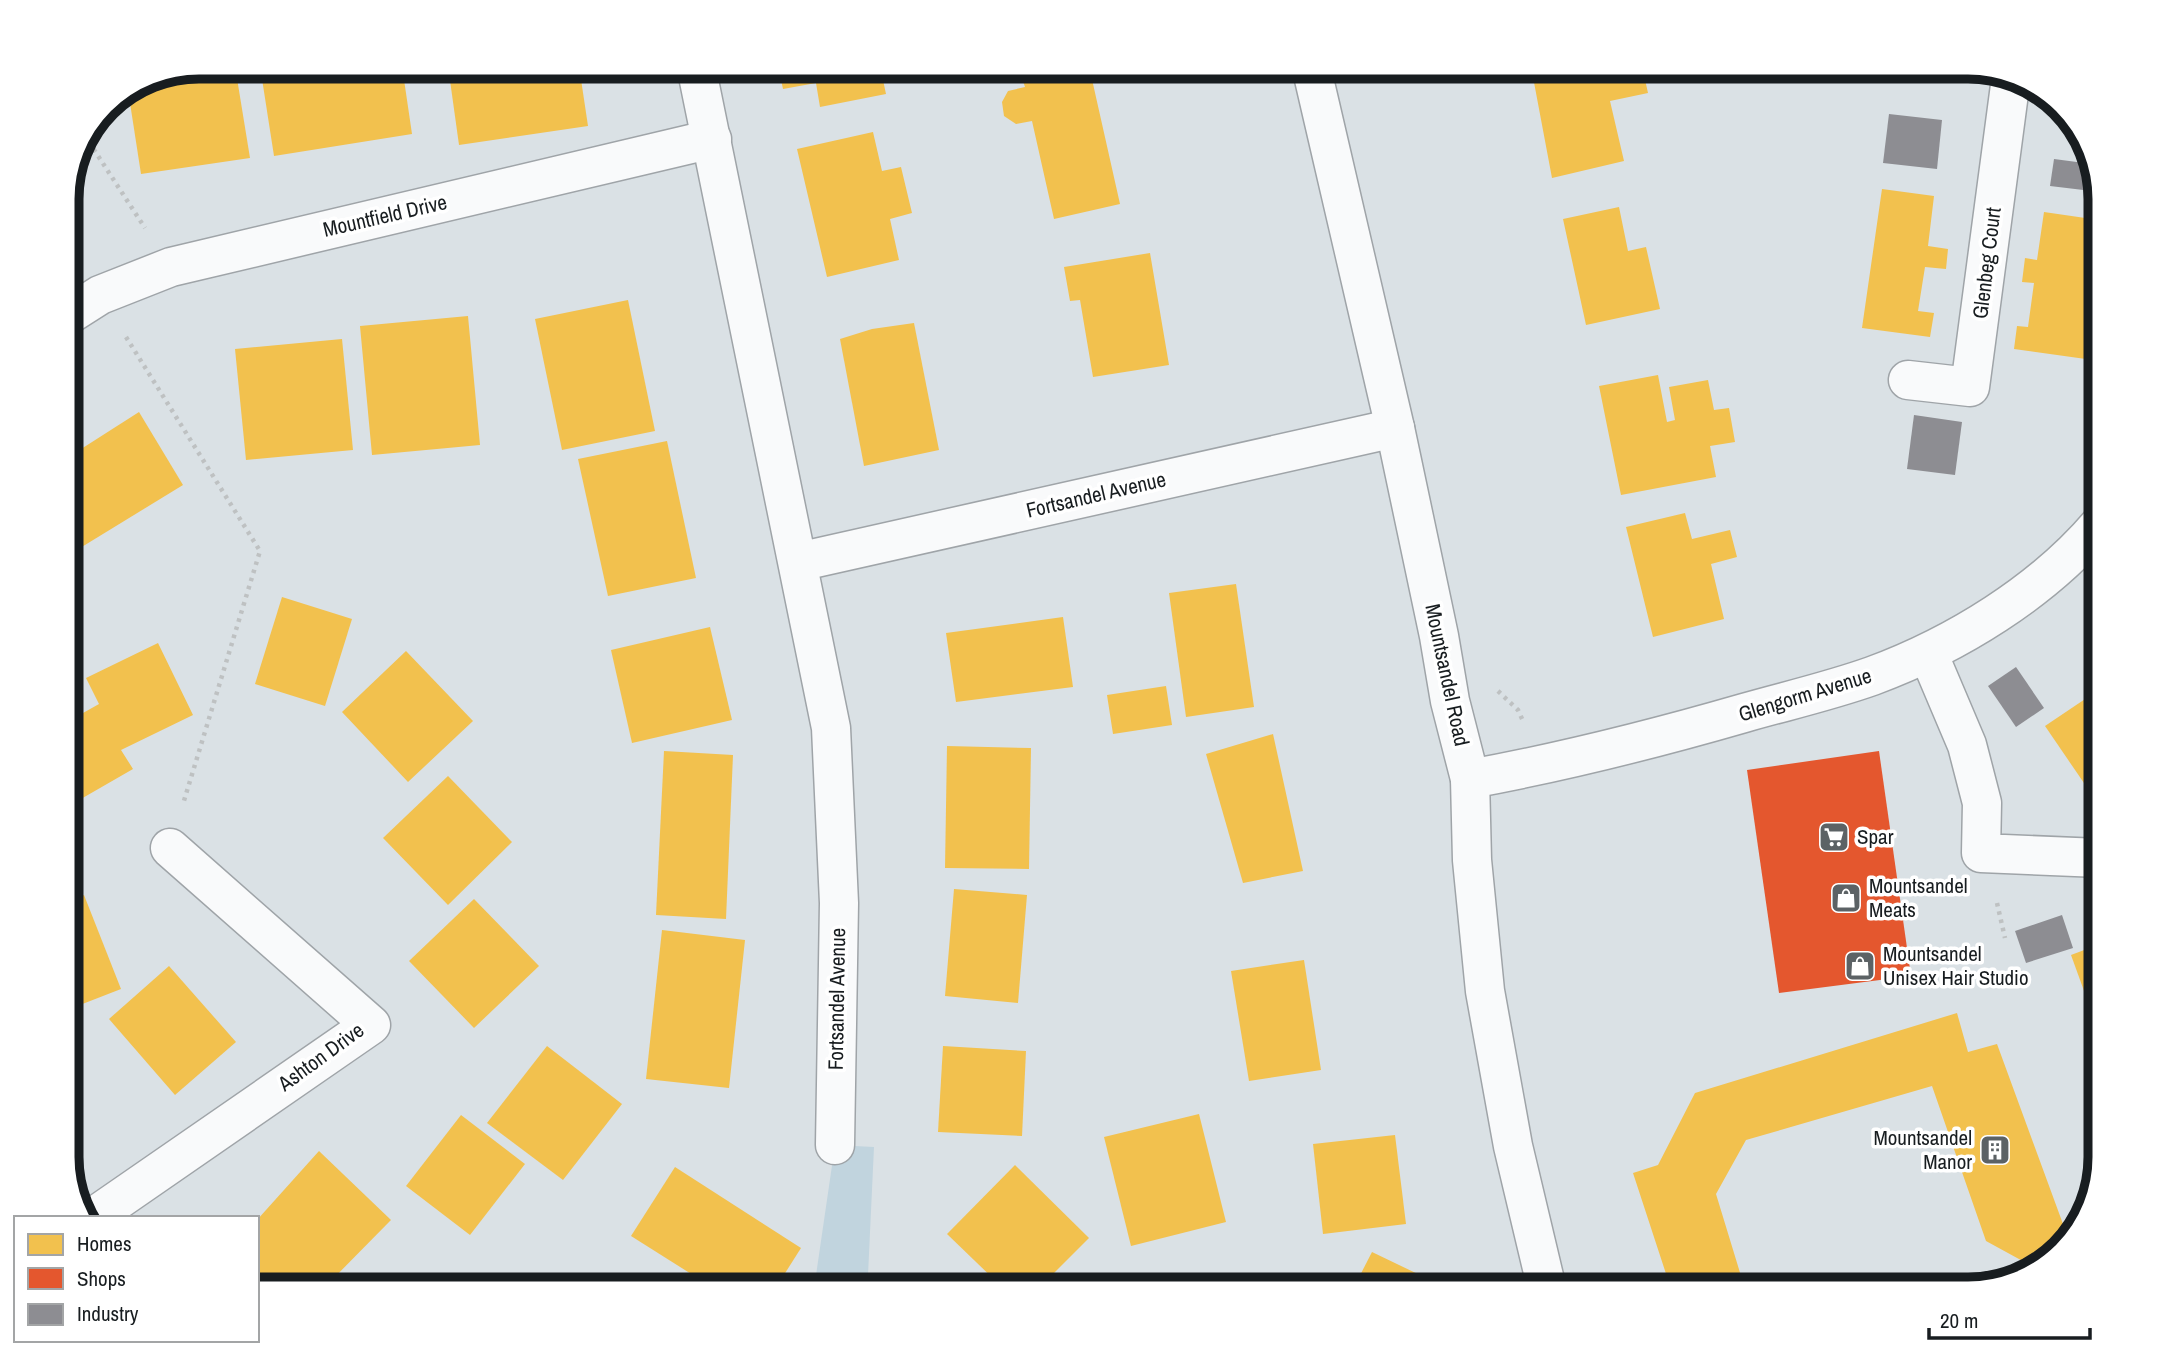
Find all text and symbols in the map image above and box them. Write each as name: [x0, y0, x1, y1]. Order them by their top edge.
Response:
street label: Mountfield Drive: [320, 187, 450, 244]
street label: Glenbeg Court: [1965, 205, 2008, 320]
street label: Fortsandel Avenue: [1023, 464, 1169, 525]
street label: Mountsandel Road: [1418, 601, 1477, 749]
street label: Glengorm Avenue: [1735, 661, 1875, 728]
supermarket icon: Spar: [1817, 820, 1851, 854]
place label: Spar: [1857, 822, 1894, 851]
place label: Mountsandel Meats: [1869, 871, 1968, 924]
shop icon: Mountsandel Meats: [1829, 881, 1863, 915]
street label: Fortsandel Avenue: [821, 928, 852, 1070]
place label: Mountsandel Unisex Hair Studio: [1883, 939, 2029, 992]
shop icon: Mountsandel Unisex Hair Studio: [1843, 949, 1877, 983]
street label: Ashton Drive: [271, 1016, 369, 1098]
place label: Mountsandel Manor: [1873, 1123, 1972, 1176]
building icon: Mountsandel Manor: [1978, 1133, 2012, 1167]
legend: [14, 1216, 259, 1342]
text: Homes: [77, 1229, 132, 1258]
text: Shops: [77, 1264, 126, 1293]
scale bar: [1929, 1296, 2090, 1340]
text: Industry: [77, 1299, 139, 1328]
text: 20 m: [1940, 1306, 1978, 1335]

